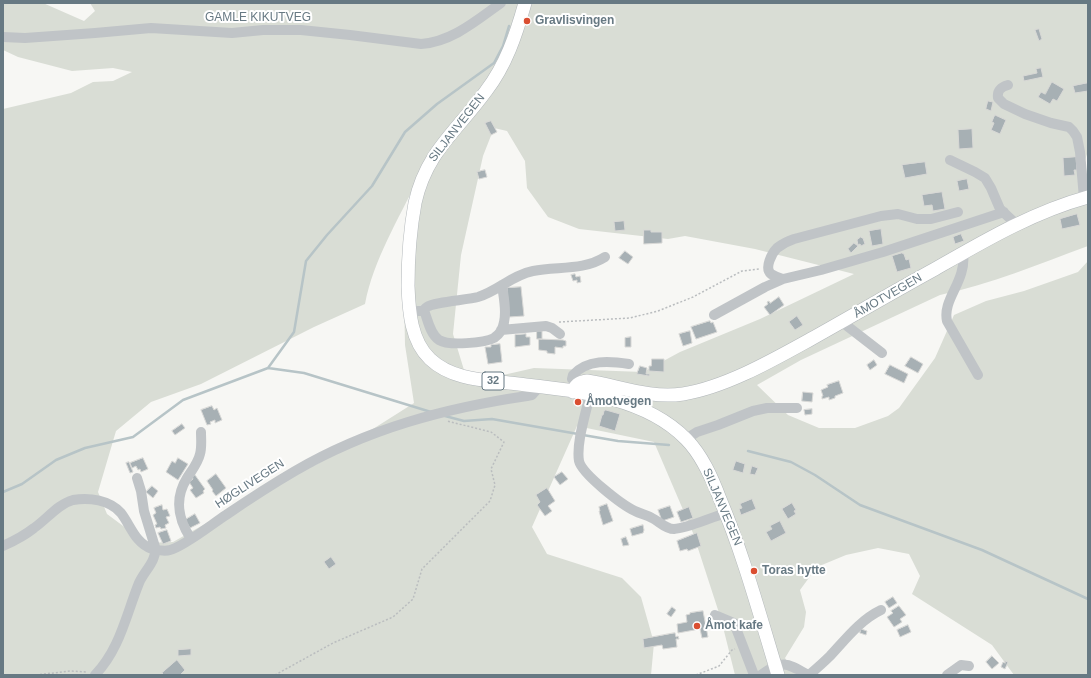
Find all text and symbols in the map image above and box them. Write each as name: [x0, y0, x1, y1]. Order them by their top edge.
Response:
street label: GAMLE KIKUTVEG: [205, 11, 311, 25]
place label: Gravlisvingen: [535, 14, 614, 28]
marker: Gravlisvingen: [522, 16, 532, 26]
street label: SILJANVEGEN: [426, 91, 488, 165]
street label: ÅMOTVEGEN: [851, 271, 925, 321]
road number: 32: [482, 372, 504, 390]
place label: Åmotvegen: [586, 395, 651, 409]
marker: Åmotvegen: [573, 397, 583, 407]
street label: HØGLIVEGEN: [213, 456, 287, 512]
street label: SILJANVEGEN: [699, 466, 745, 548]
place label: Toras hytte: [762, 564, 826, 578]
marker: Toras hytte: [749, 566, 759, 576]
place label: Åmot kafe: [705, 619, 763, 633]
marker: Åmot kafe: [692, 621, 702, 631]

